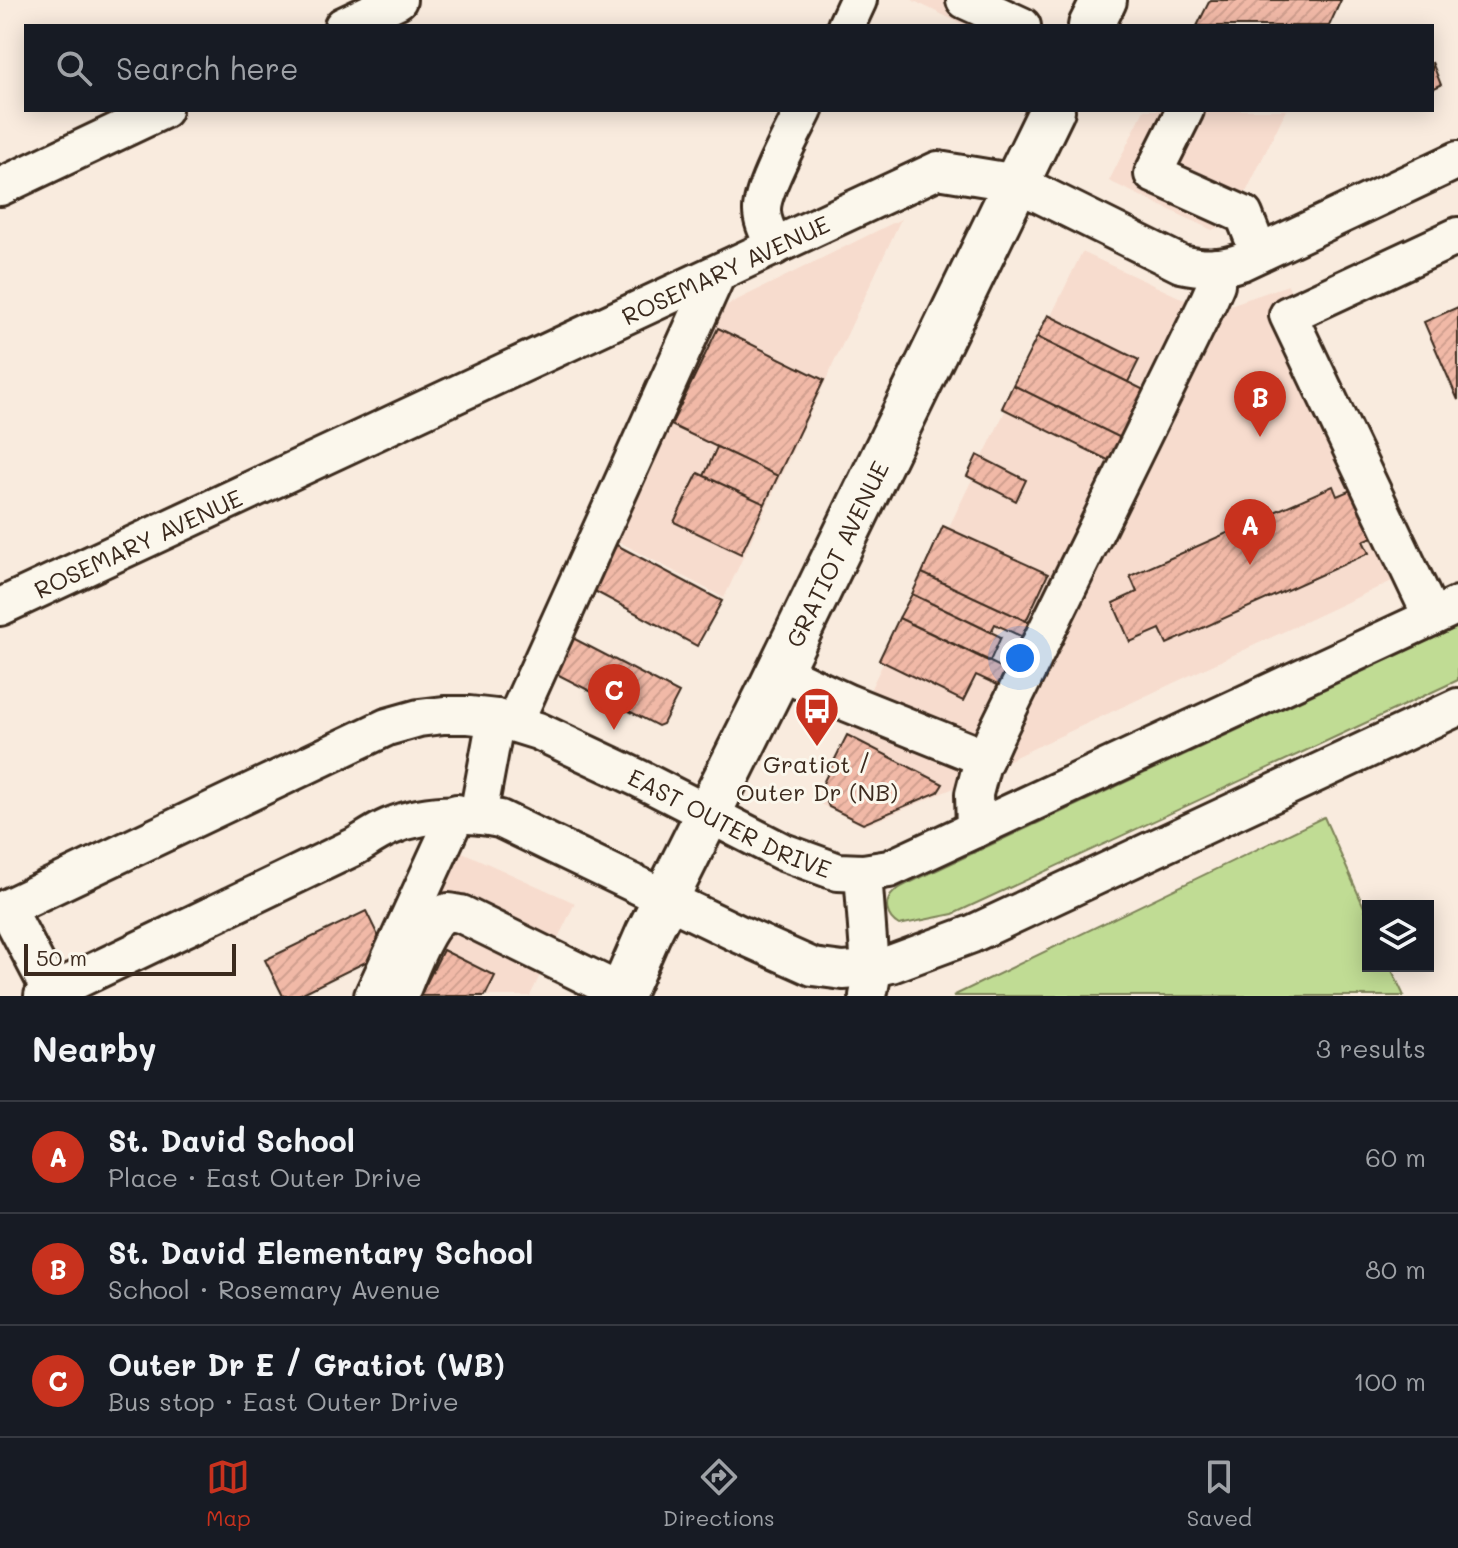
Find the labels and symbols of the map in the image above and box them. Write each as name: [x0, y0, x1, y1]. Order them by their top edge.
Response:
street label: ROSEMARY AVENUE: [616, 207, 834, 331]
pin: B: [1234, 371, 1286, 437]
street label: GRATIOT AVENUE: [778, 455, 895, 652]
street label: ROSEMARY AVENUE: [29, 481, 247, 605]
pin: A: [1224, 499, 1276, 565]
your location: [1000, 638, 1040, 678]
pin: C: [588, 664, 640, 730]
bus stop icon: Gratiot / Outer Dr (NB): [793, 685, 841, 748]
place label: Gratiot / Outer Dr (NB): [736, 748, 898, 807]
street label: EAST OUTER DRIVE: [624, 760, 836, 884]
scale bar: [24, 940, 236, 976]

